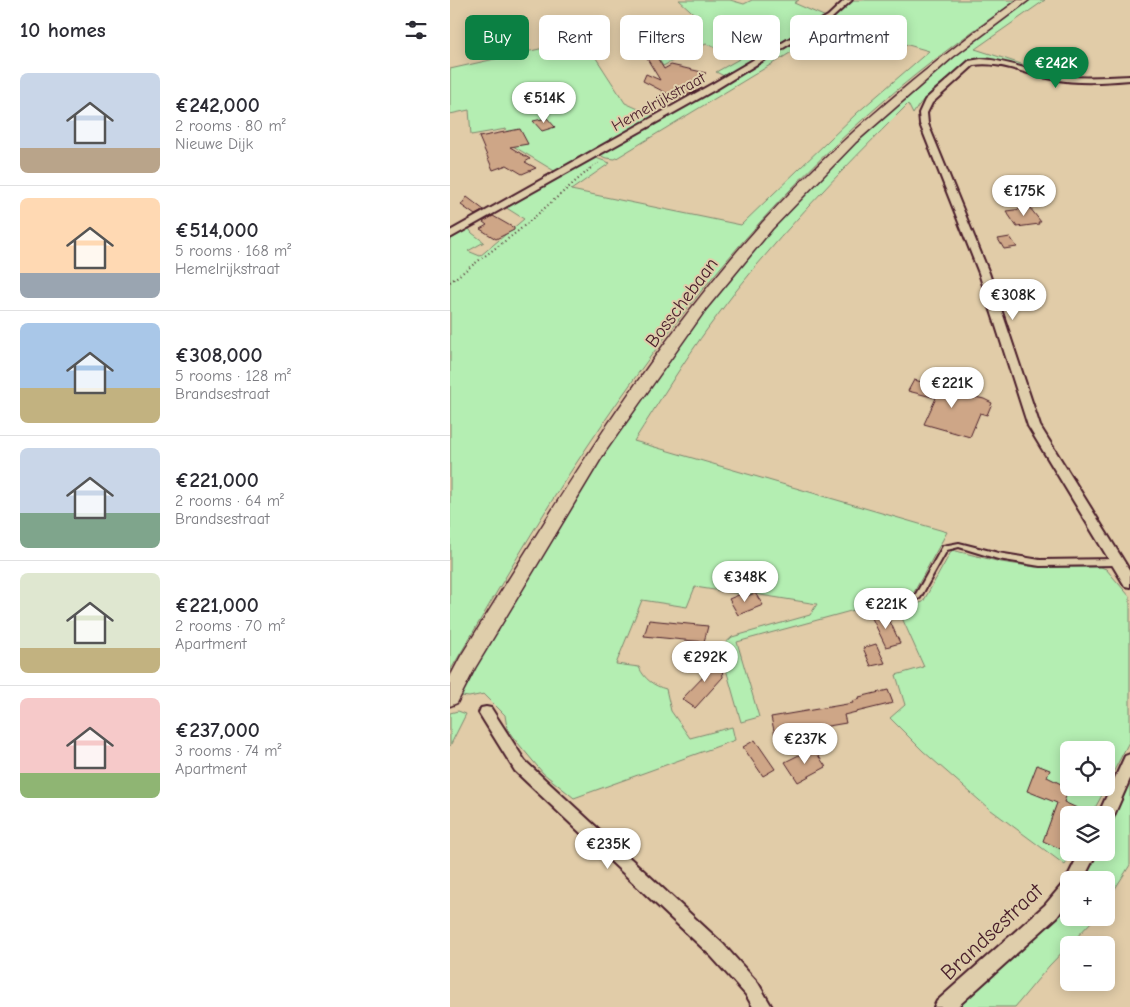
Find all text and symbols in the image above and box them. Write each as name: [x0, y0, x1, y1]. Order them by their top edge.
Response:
chip: Buy: [465, 15, 529, 60]
chip: Rent: [539, 15, 610, 60]
chip: Filters: [620, 15, 703, 60]
chip: New: [713, 15, 780, 60]
chip: Apartment: [790, 15, 907, 60]
icon: filters: [402, 16, 430, 44]
text: 10 homes: [20, 18, 106, 42]
pin: €242K: [1021, 46, 1091, 89]
text: €242K: [1035, 54, 1078, 72]
street label: Hemelrijkstraat: [609, 69, 709, 135]
pin: €514K: [509, 82, 579, 124]
text: €514K: [523, 89, 565, 107]
icon: home: [60, 93, 120, 153]
text: €242,000: [175, 93, 260, 117]
text: 2 rooms · 80 m²: [175, 117, 286, 135]
text: Nieuwe Dijk: [175, 135, 253, 153]
pin: €175K: [989, 174, 1059, 217]
text: €175K: [1003, 182, 1045, 200]
icon: home: [60, 218, 120, 278]
text: €514,000: [175, 218, 259, 242]
text: 5 rooms · 168 m²: [175, 242, 291, 260]
street label: Bosschebaan: [641, 253, 723, 352]
text: Hemelrijkstraat: [175, 260, 279, 278]
pin: €308K: [978, 278, 1048, 321]
text: €308K: [990, 286, 1036, 304]
icon: home: [60, 343, 120, 403]
text: €308,000: [175, 343, 263, 367]
pin: €221K: [917, 366, 987, 409]
text: 5 rooms · 128 m²: [175, 367, 291, 385]
text: €221K: [931, 374, 973, 392]
text: Brandsestraat: [175, 385, 270, 403]
icon: home: [60, 468, 120, 528]
text: €221,000: [175, 468, 259, 492]
text: 2 rooms · 64 m²: [175, 492, 284, 510]
text: Brandsestraat: [175, 510, 270, 528]
pin: €348K: [710, 560, 780, 603]
text: €348K: [723, 568, 767, 586]
pin: €221K: [851, 588, 921, 630]
icon: home: [60, 593, 120, 653]
text: €221,000: [175, 593, 259, 617]
text: €221K: [865, 595, 907, 613]
text: 2 rooms · 70 m²: [175, 617, 285, 635]
text: Apartment: [175, 635, 247, 653]
pin: €292K: [670, 640, 740, 683]
text: €292K: [683, 648, 727, 666]
icon: home: [60, 718, 120, 778]
text: €237,000: [175, 718, 260, 742]
pin: €237K: [770, 722, 840, 765]
text: €237K: [783, 730, 827, 748]
map controls: [1060, 741, 1115, 991]
button: locate: [1060, 741, 1115, 796]
text: 3 rooms · 74 m²: [175, 742, 281, 760]
text: Apartment: [175, 760, 247, 778]
button: layers: [1060, 806, 1115, 861]
pin: €235K: [573, 828, 643, 870]
text: €235K: [586, 835, 630, 853]
button: +: [1060, 871, 1115, 926]
street label: Brandsestraat: [935, 877, 1049, 986]
button: −: [1060, 936, 1115, 991]

